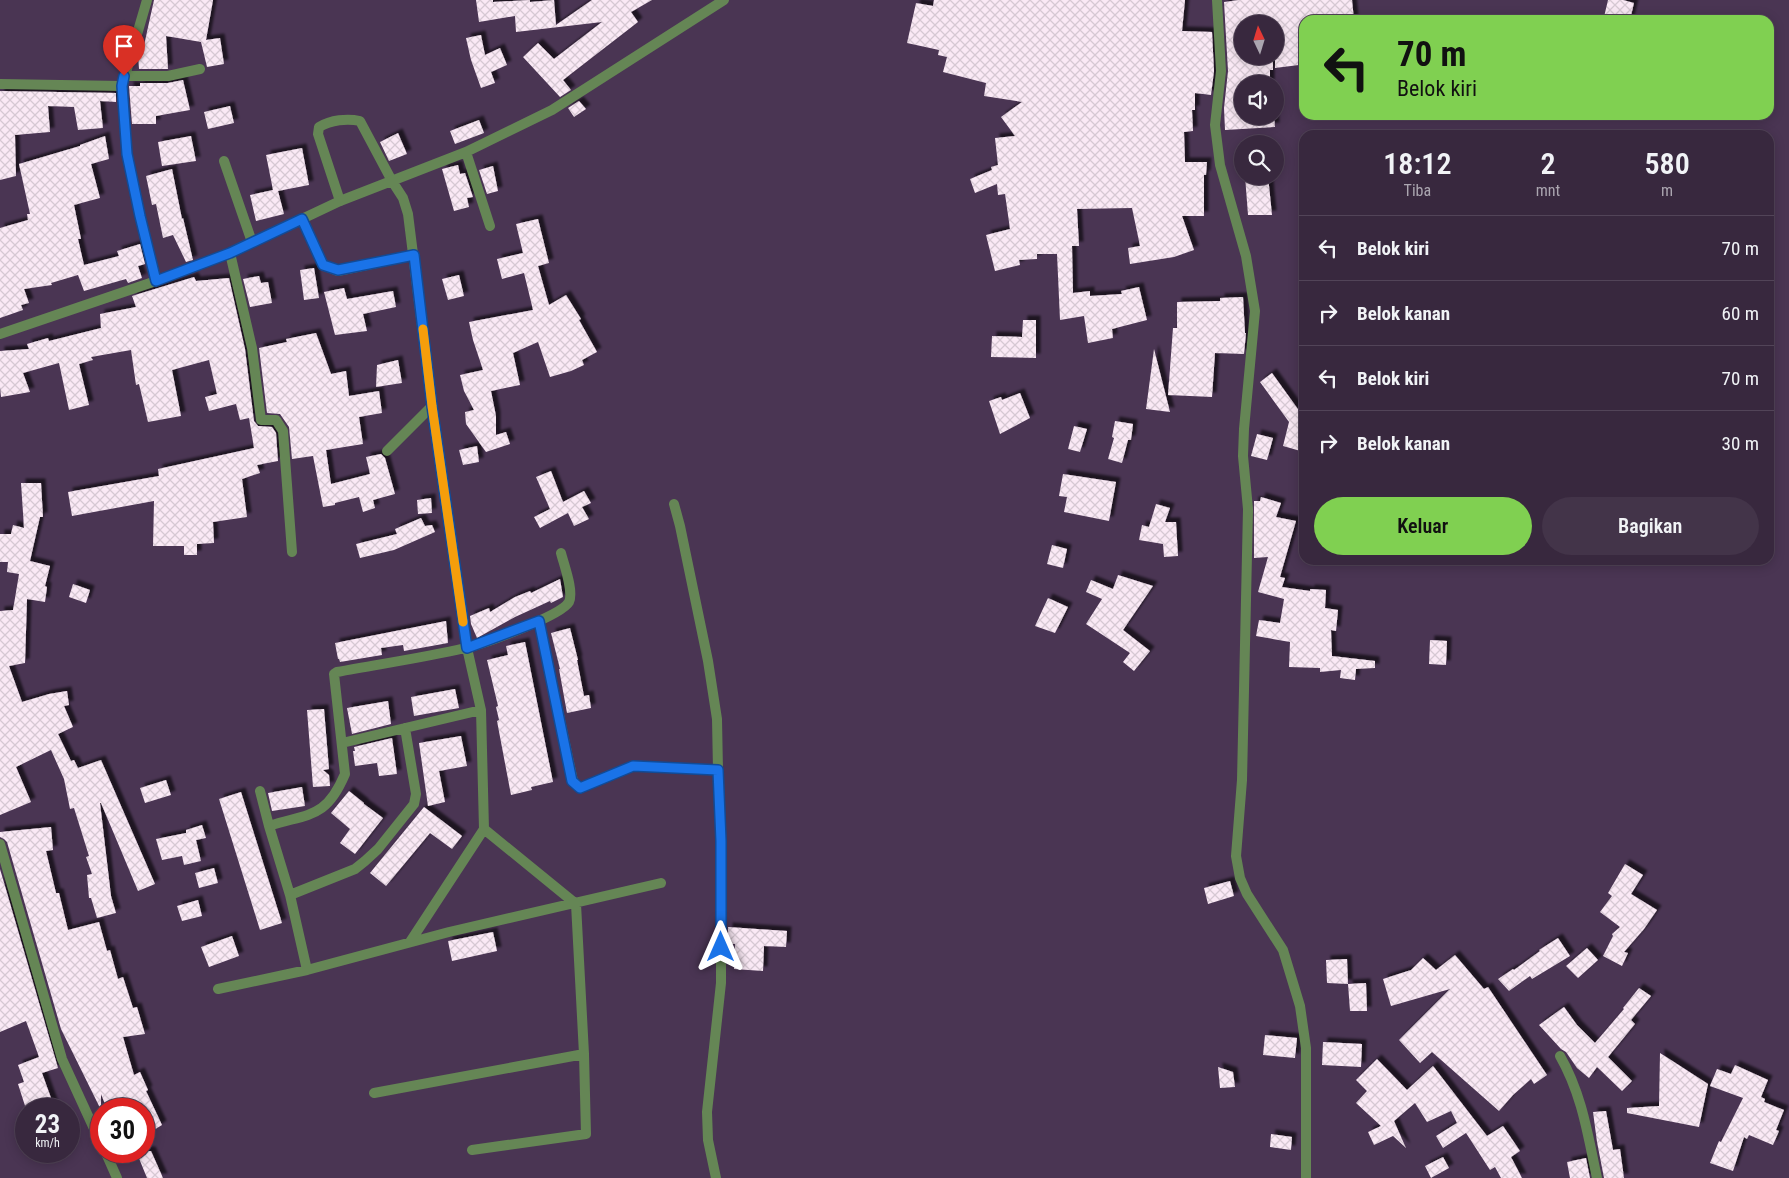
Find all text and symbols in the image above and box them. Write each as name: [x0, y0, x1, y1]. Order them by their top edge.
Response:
north arrow: [1234, 15, 1284, 65]
map controls: [1234, 15, 1284, 185]
pin: [103, 25, 145, 76]
icon: arrive: [110, 32, 138, 60]
text: 70 m: [1397, 34, 1466, 75]
icon: left: [1314, 35, 1379, 100]
button: sound: [1234, 75, 1284, 125]
text: Belok kiri: [1397, 76, 1477, 101]
button: search: [1234, 135, 1284, 185]
text: 18:12: [1383, 146, 1452, 181]
text: 2: [1540, 146, 1556, 181]
text: 580: [1644, 146, 1690, 181]
text: Tiba: [1404, 181, 1431, 200]
text: mnt: [1536, 181, 1560, 200]
text: m: [1661, 181, 1673, 200]
icon: left: [1314, 234, 1342, 262]
text: Belok kiri: [1357, 237, 1429, 260]
text: 70 m: [1722, 237, 1759, 260]
icon: right: [1314, 299, 1342, 327]
text: Belok kanan: [1357, 302, 1450, 325]
text: 60 m: [1722, 302, 1759, 325]
icon: left: [1314, 364, 1342, 392]
text: Belok kiri: [1357, 367, 1429, 390]
text: 70 m: [1722, 367, 1759, 390]
icon: right: [1314, 429, 1342, 457]
text: Belok kanan: [1357, 432, 1450, 455]
text: 30 m: [1722, 432, 1759, 455]
button: Keluar: [1314, 497, 1532, 555]
button: Bagikan: [1542, 497, 1759, 555]
position arrow: [694, 920, 746, 972]
speed limit sign: 30: [90, 1098, 155, 1163]
text: 23: [35, 1110, 60, 1139]
text: km/h: [35, 1136, 60, 1150]

